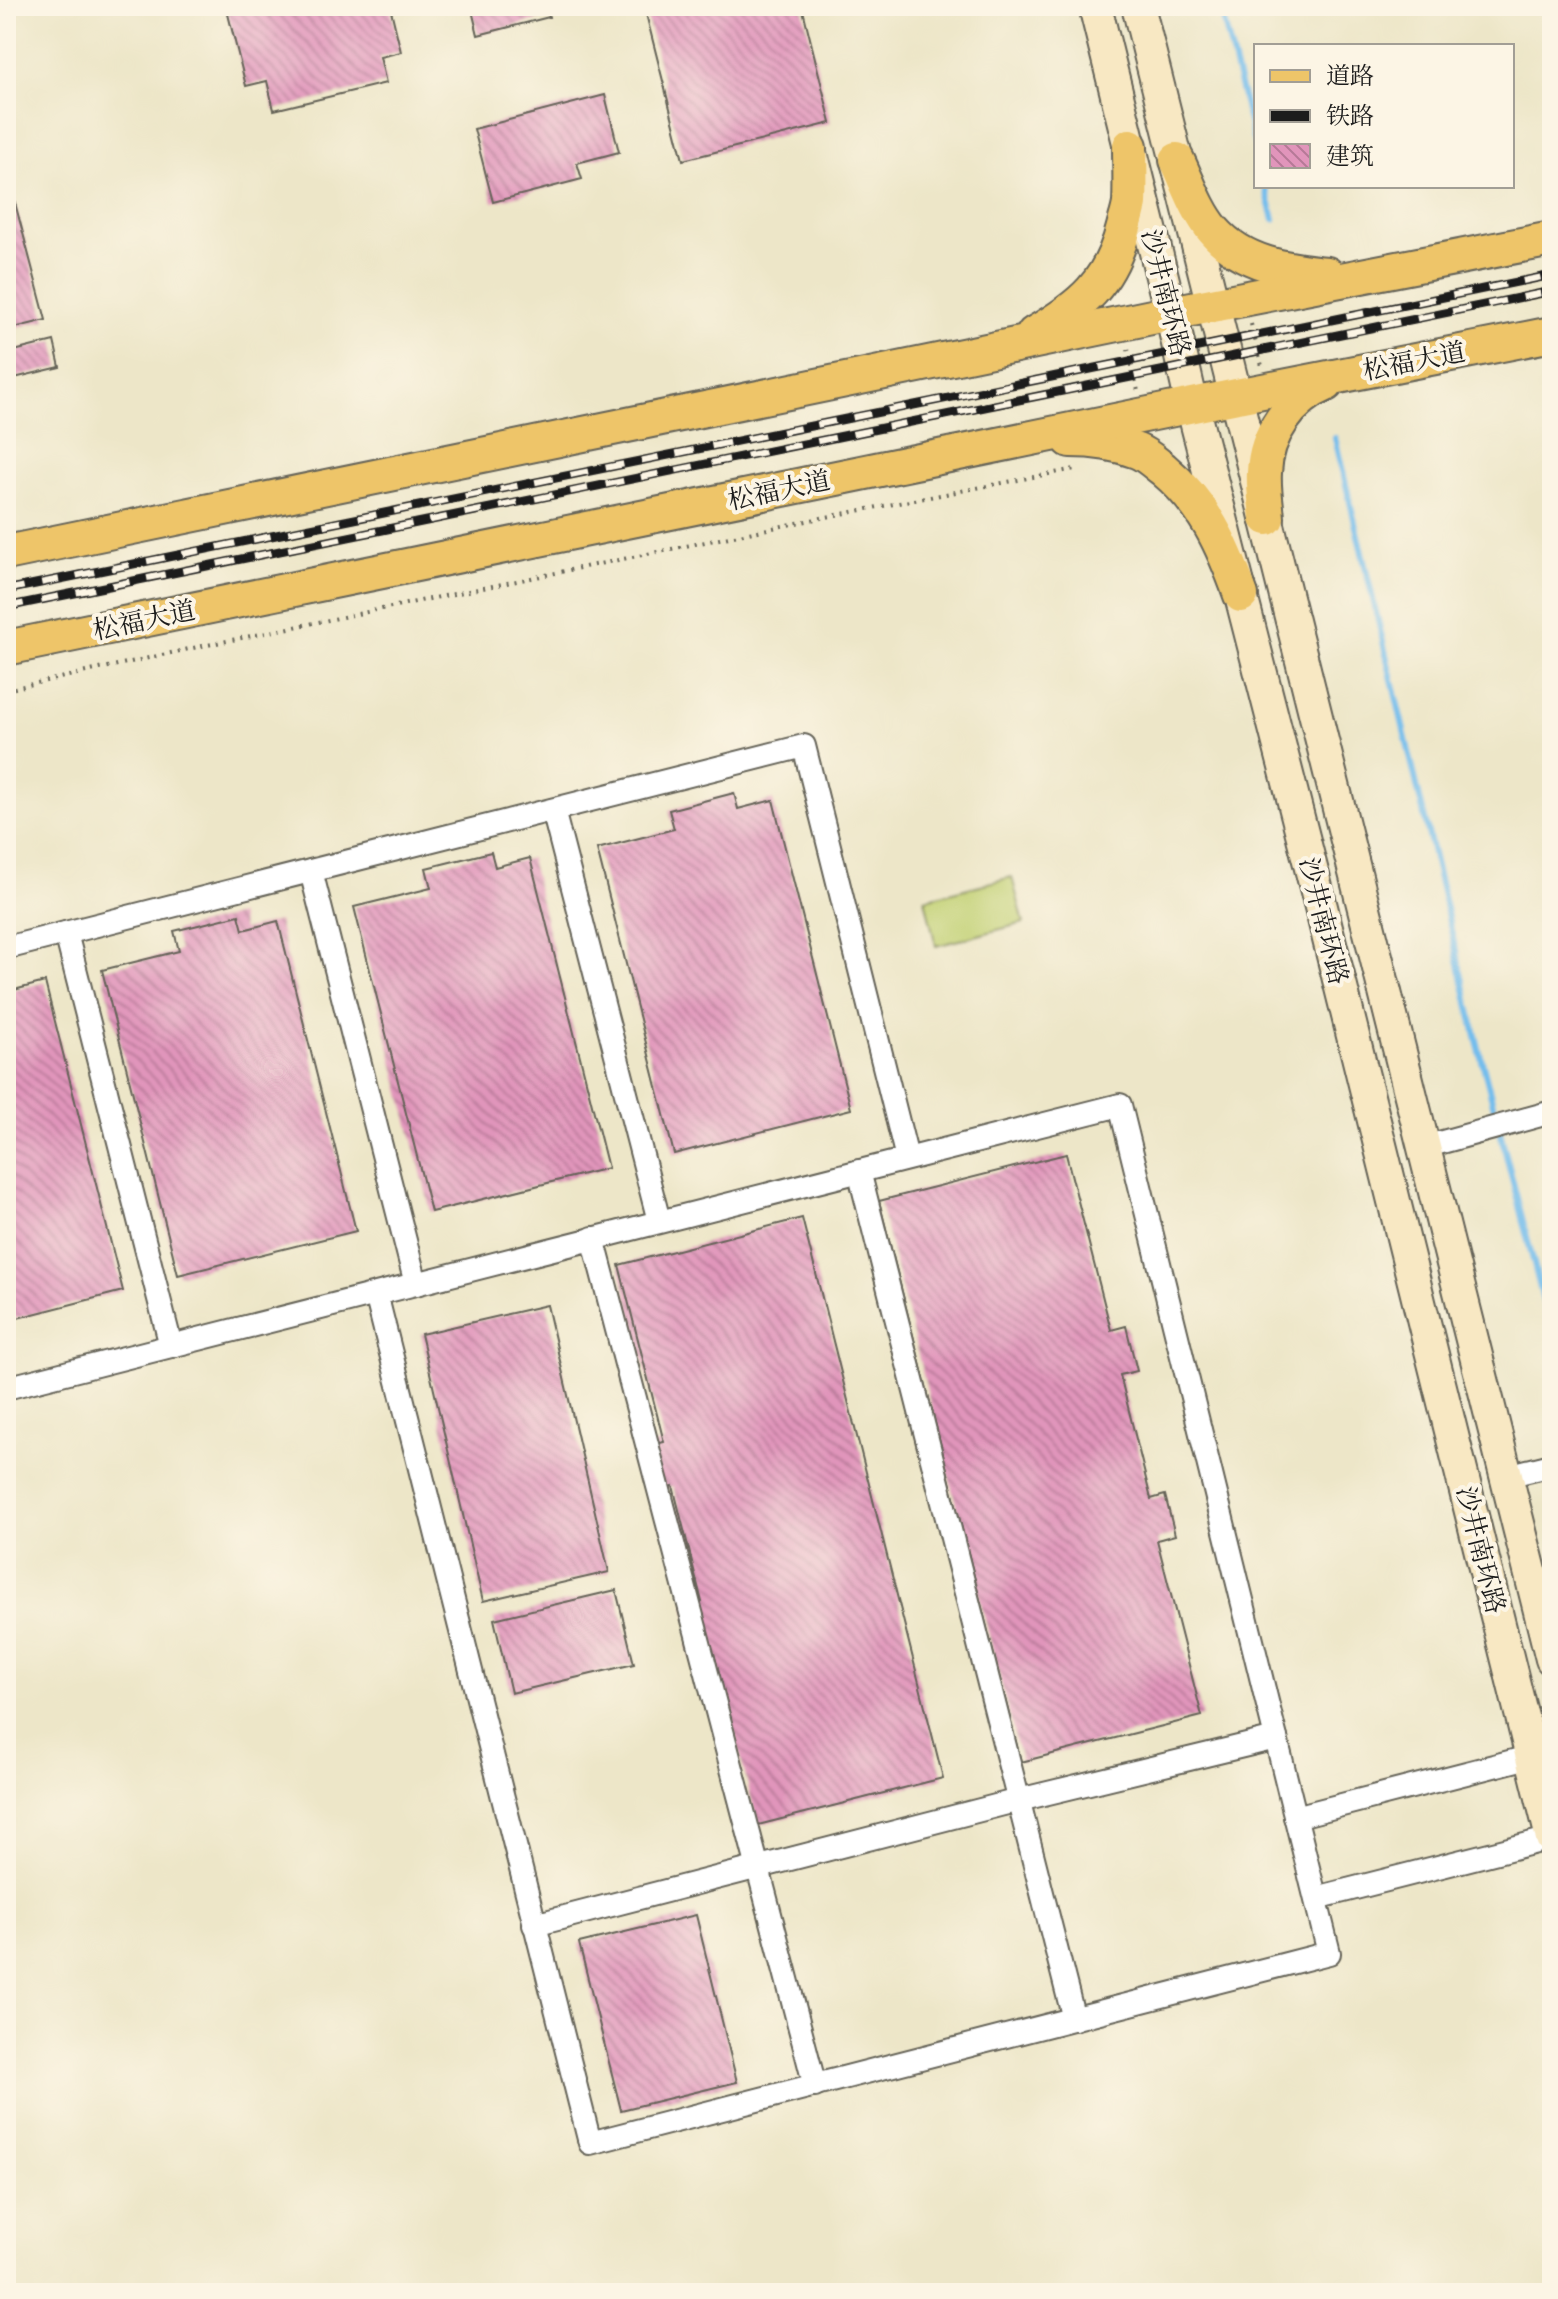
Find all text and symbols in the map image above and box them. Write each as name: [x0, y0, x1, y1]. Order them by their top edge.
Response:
legend: [1254, 44, 1514, 188]
text: 道路: [1326, 62, 1374, 92]
text: 铁路: [1326, 102, 1374, 132]
text: 建筑: [1326, 142, 1374, 172]
street label: 沙井南环路: [1134, 226, 1196, 360]
street label: 松福大道: [1360, 336, 1468, 388]
street label: 松福大道: [725, 465, 833, 517]
street label: 松福大道: [90, 595, 198, 647]
street label: 沙井南环路: [1292, 854, 1354, 988]
street label: 沙井南环路: [1449, 1483, 1511, 1617]

